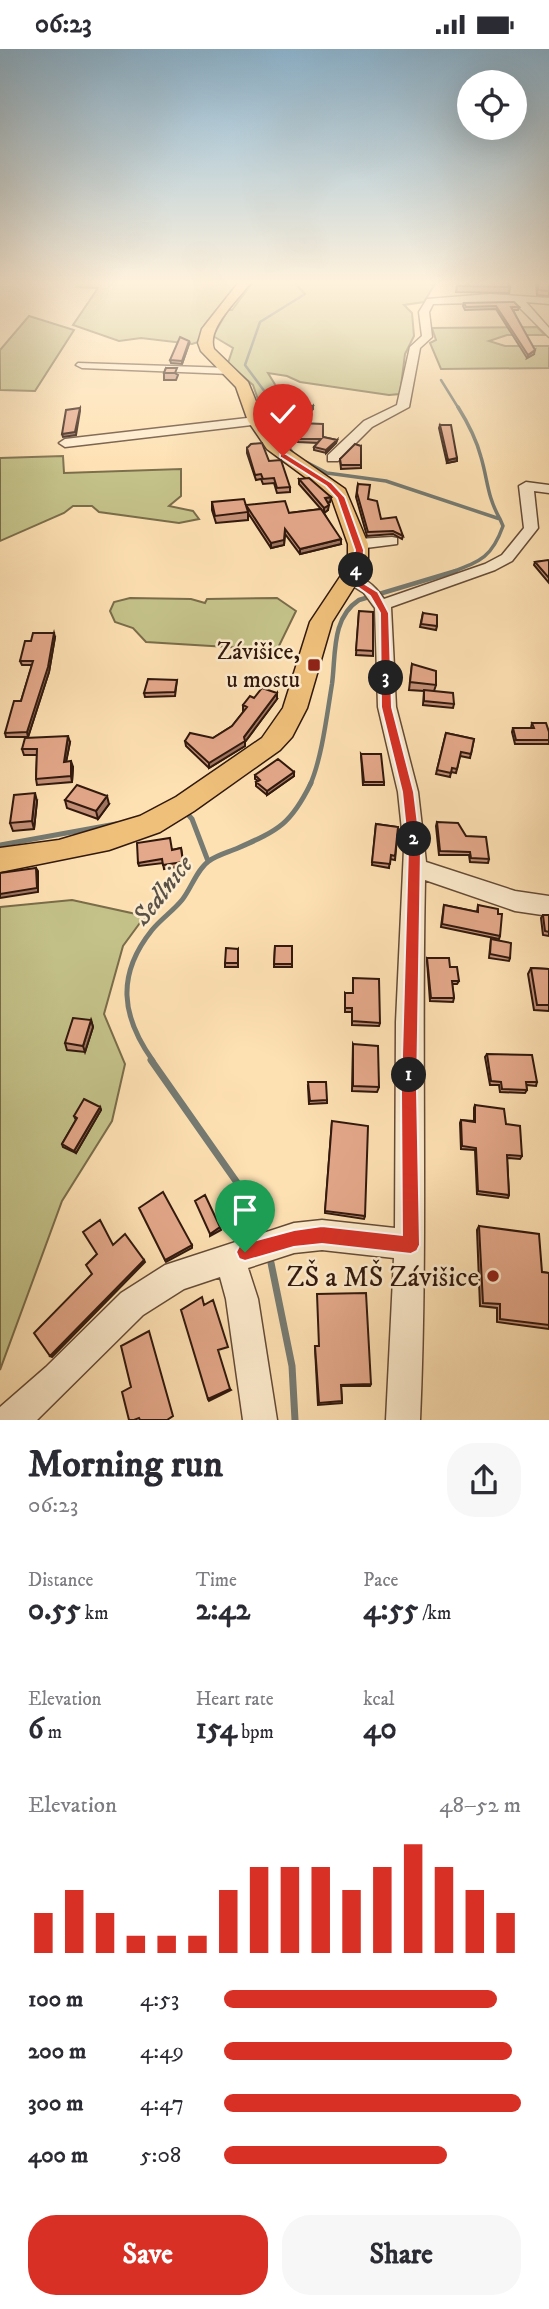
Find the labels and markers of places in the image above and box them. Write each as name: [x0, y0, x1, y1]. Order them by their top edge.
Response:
pin: [253, 384, 313, 456]
pin: 4: [338, 553, 374, 587]
place label: Závišice, u mostu: [217, 637, 300, 695]
marker: Závišice, u mostu: [306, 657, 322, 673]
pin: 3: [368, 661, 404, 695]
pin: 2: [396, 821, 432, 857]
pin: 1: [392, 1058, 426, 1093]
pin: [215, 1180, 275, 1252]
place label: ZŠ a MŠ Závišice: [287, 1259, 479, 1295]
marker: ZŠ a MŠ Závišice: [485, 1268, 501, 1284]

